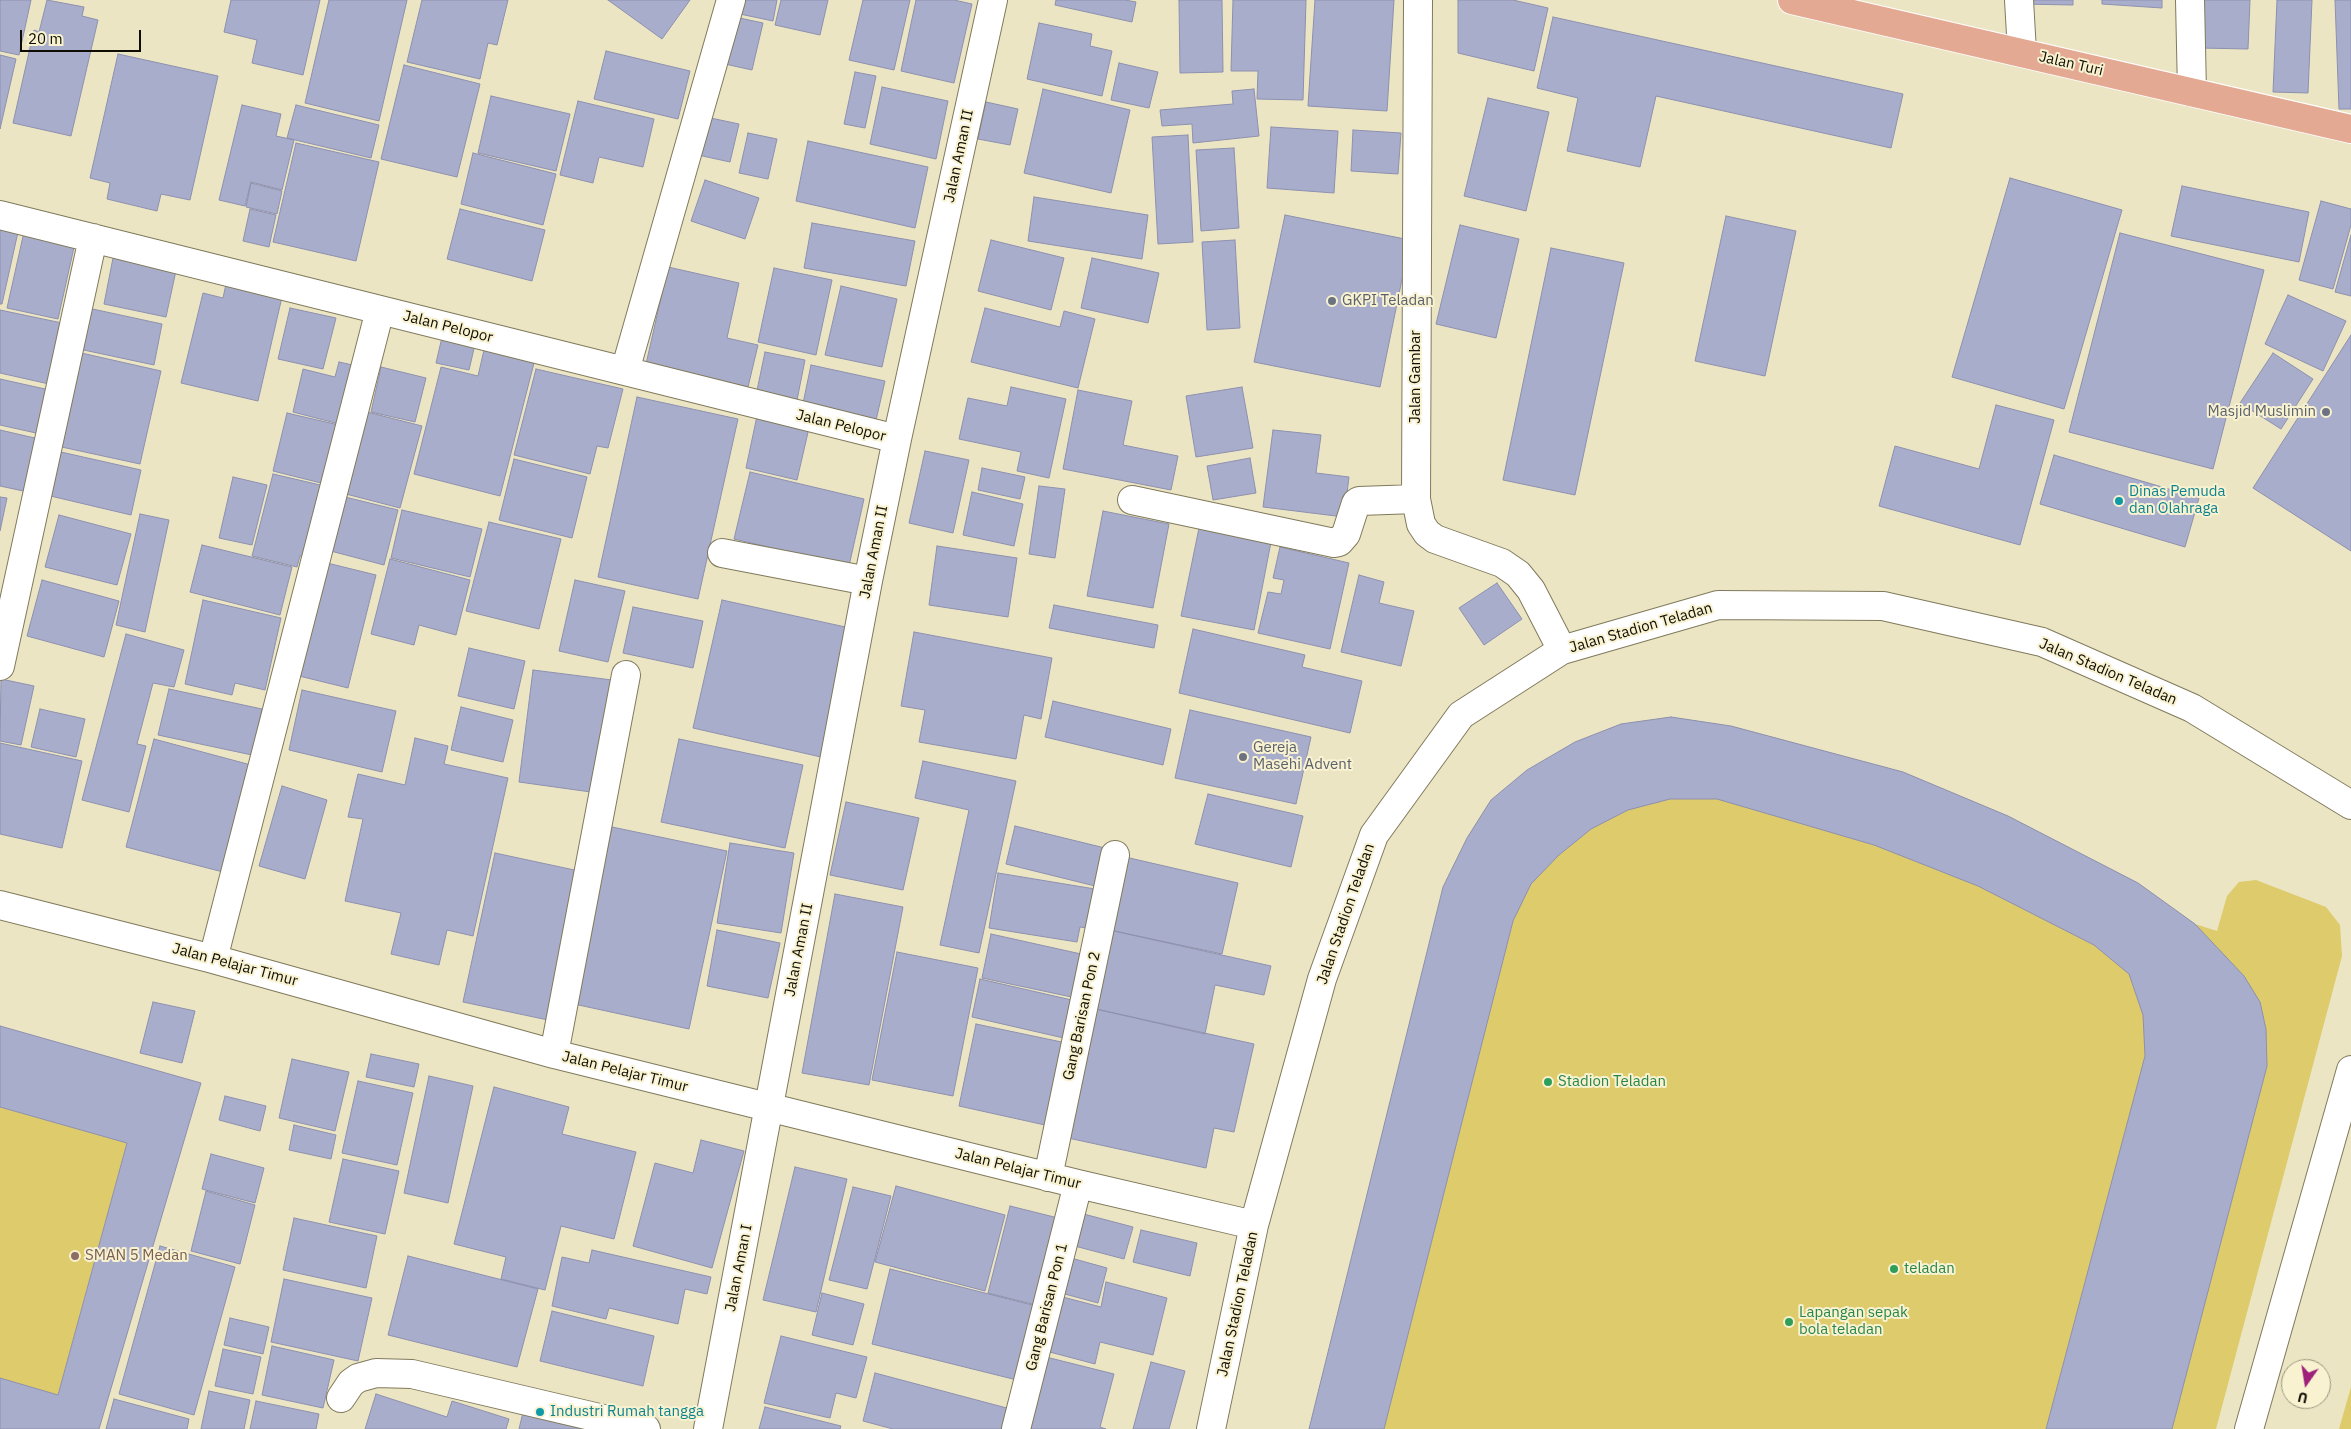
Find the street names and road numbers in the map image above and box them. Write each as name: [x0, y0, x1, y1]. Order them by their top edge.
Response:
street label: Jalan Turi: [2037, 48, 2105, 80]
street label: Jalan Aman II: [940, 108, 978, 204]
street label: Jalan Pelopor: [401, 307, 495, 347]
street label: Jalan Gambar: [1407, 330, 1425, 424]
street label: Jalan Pelopor: [794, 406, 888, 446]
street label: Jalan Aman II: [856, 504, 892, 600]
street label: Jalan Stadion Teladan: [1567, 599, 1715, 657]
street label: Jalan Stadion Teladan: [2036, 635, 2180, 709]
street label: Jalan Stadion Teladan: [1313, 841, 1379, 987]
street label: Jalan Aman II: [781, 902, 817, 998]
street label: Jalan Pelajar Timur: [170, 940, 300, 990]
street label: Gang Barisan Pon 2: [1060, 950, 1104, 1082]
street label: Jalan Pelajar Timur: [560, 1048, 690, 1096]
street label: Jalan Pelajar Timur: [953, 1145, 1083, 1193]
street label: Jalan Aman I: [722, 1223, 756, 1313]
street label: Jalan Stadion Teladan: [1214, 1230, 1262, 1378]
street label: Gang Barisan Pon 1: [1022, 1241, 1072, 1373]

